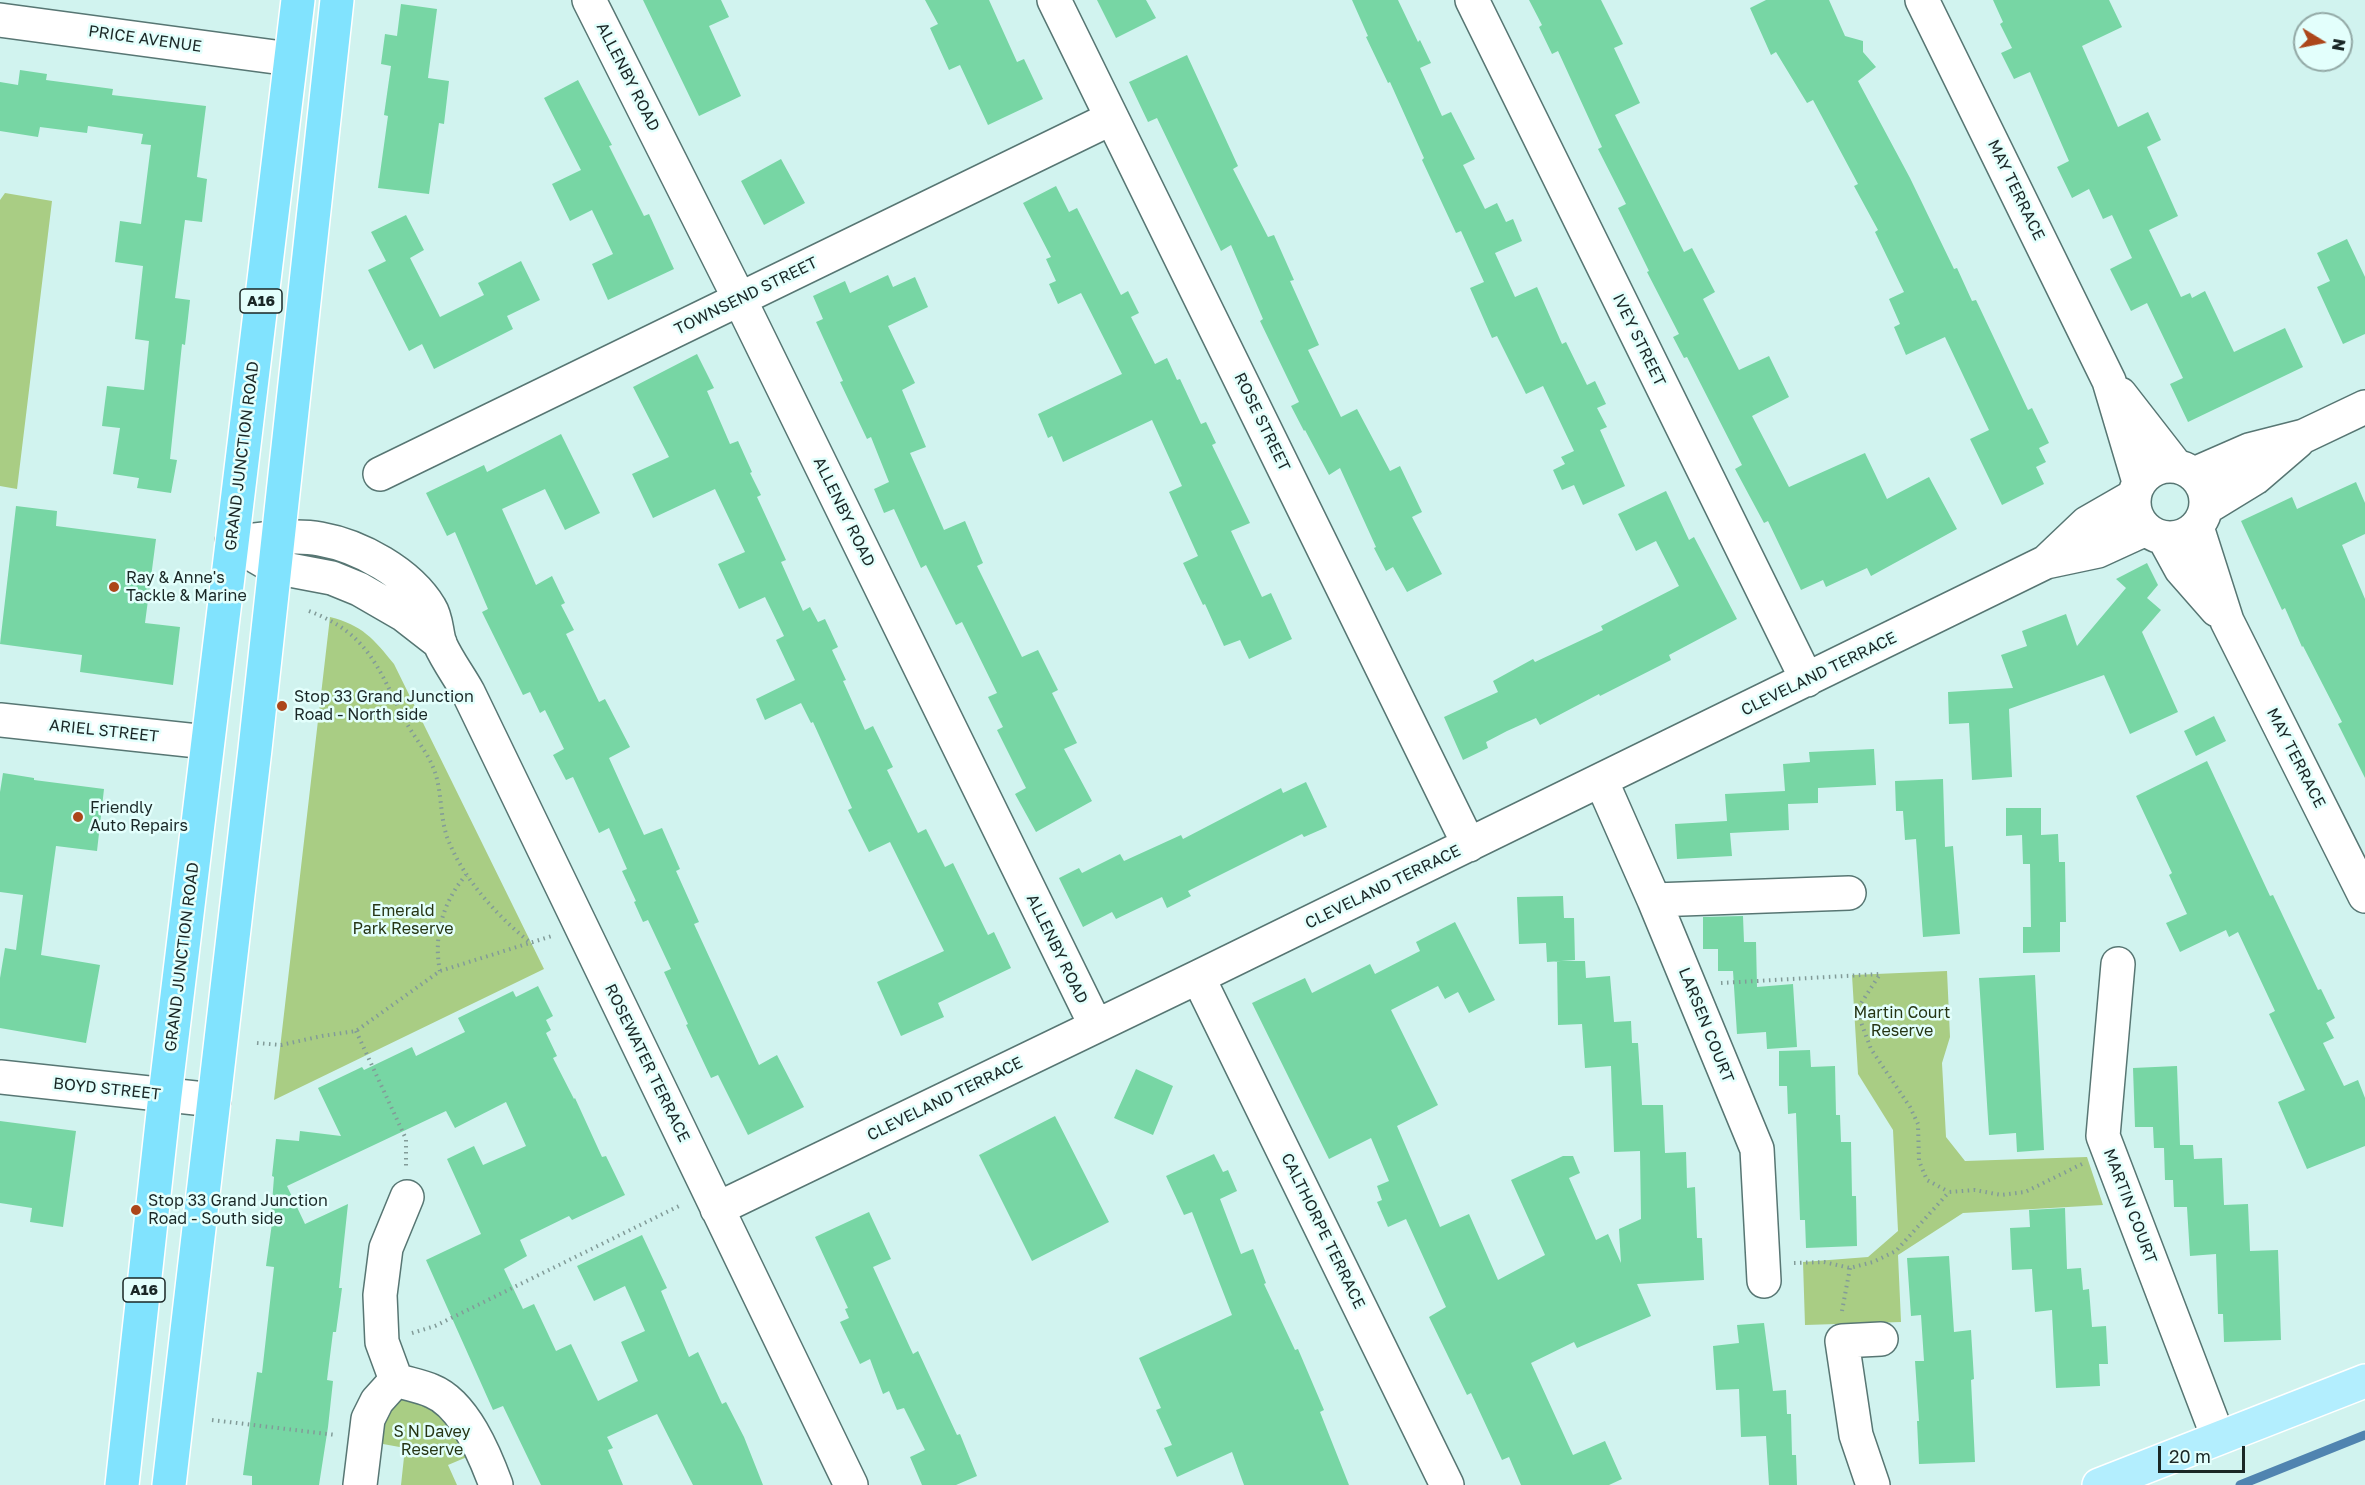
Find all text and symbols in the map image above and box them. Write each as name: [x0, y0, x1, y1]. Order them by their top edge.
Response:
north arrow: [2293, 12, 2353, 72]
street label: ALLENBY ROAD: [592, 19, 664, 135]
street label: PRICE AVENUE: [87, 22, 203, 56]
text: N: [2328, 37, 2350, 53]
street label: MAY TERRACE: [1983, 137, 2049, 243]
street label: TOWNSEND STREET: [671, 253, 821, 339]
road number: A16: [240, 289, 282, 313]
street label: IVEY STREET: [1608, 291, 1670, 389]
street label: GRAND JUNCTION ROAD: [221, 360, 263, 552]
street label: ROSE STREET: [1230, 370, 1294, 474]
street label: ALLENBY ROAD: [809, 454, 879, 570]
place label: Ray & Anne's Tackle & Marine: [126, 568, 247, 606]
marker: Ray & Anne's Tackle & Marine: [107, 580, 121, 594]
street label: CLEVELAND TERRACE: [1738, 628, 1900, 720]
place label: Stop 33 Grand Junction Road - North side: [294, 687, 474, 725]
marker: Stop 33 Grand Junction Road - North side: [275, 699, 289, 713]
street label: MAY TERRACE: [2263, 705, 2329, 811]
street label: ARIEL STREET: [48, 716, 160, 746]
place label: Friendly Auto Repairs: [90, 798, 188, 836]
marker: Friendly Auto Repairs: [71, 810, 85, 824]
street label: CLEVELAND TERRACE: [1302, 841, 1464, 933]
street label: GRAND JUNCTION ROAD: [161, 861, 203, 1053]
street label: ALLENBY ROAD: [1022, 891, 1092, 1007]
park label: Emerald Park Reserve: [352, 901, 454, 939]
street label: LARSEN COURT: [1674, 965, 1738, 1085]
street label: ROSEWATER TERRACE: [600, 981, 694, 1145]
park label: Martin Court Reserve: [1853, 1003, 1951, 1041]
street label: CLEVELAND TERRACE: [864, 1053, 1026, 1145]
street label: BOYD STREET: [52, 1074, 162, 1104]
street label: MARTIN COURT: [2099, 1146, 2161, 1266]
street label: CALTHORPE TERRACE: [1277, 1150, 1369, 1312]
place label: Stop 33 Grand Junction Road - South side: [148, 1191, 328, 1229]
marker: Stop 33 Grand Junction Road - South side: [129, 1203, 143, 1217]
road number: A16: [123, 1278, 165, 1302]
park label: S N Davey Reserve: [394, 1422, 470, 1460]
scale bar: [2161, 1434, 2248, 1472]
text: 20 m: [2169, 1445, 2211, 1467]

